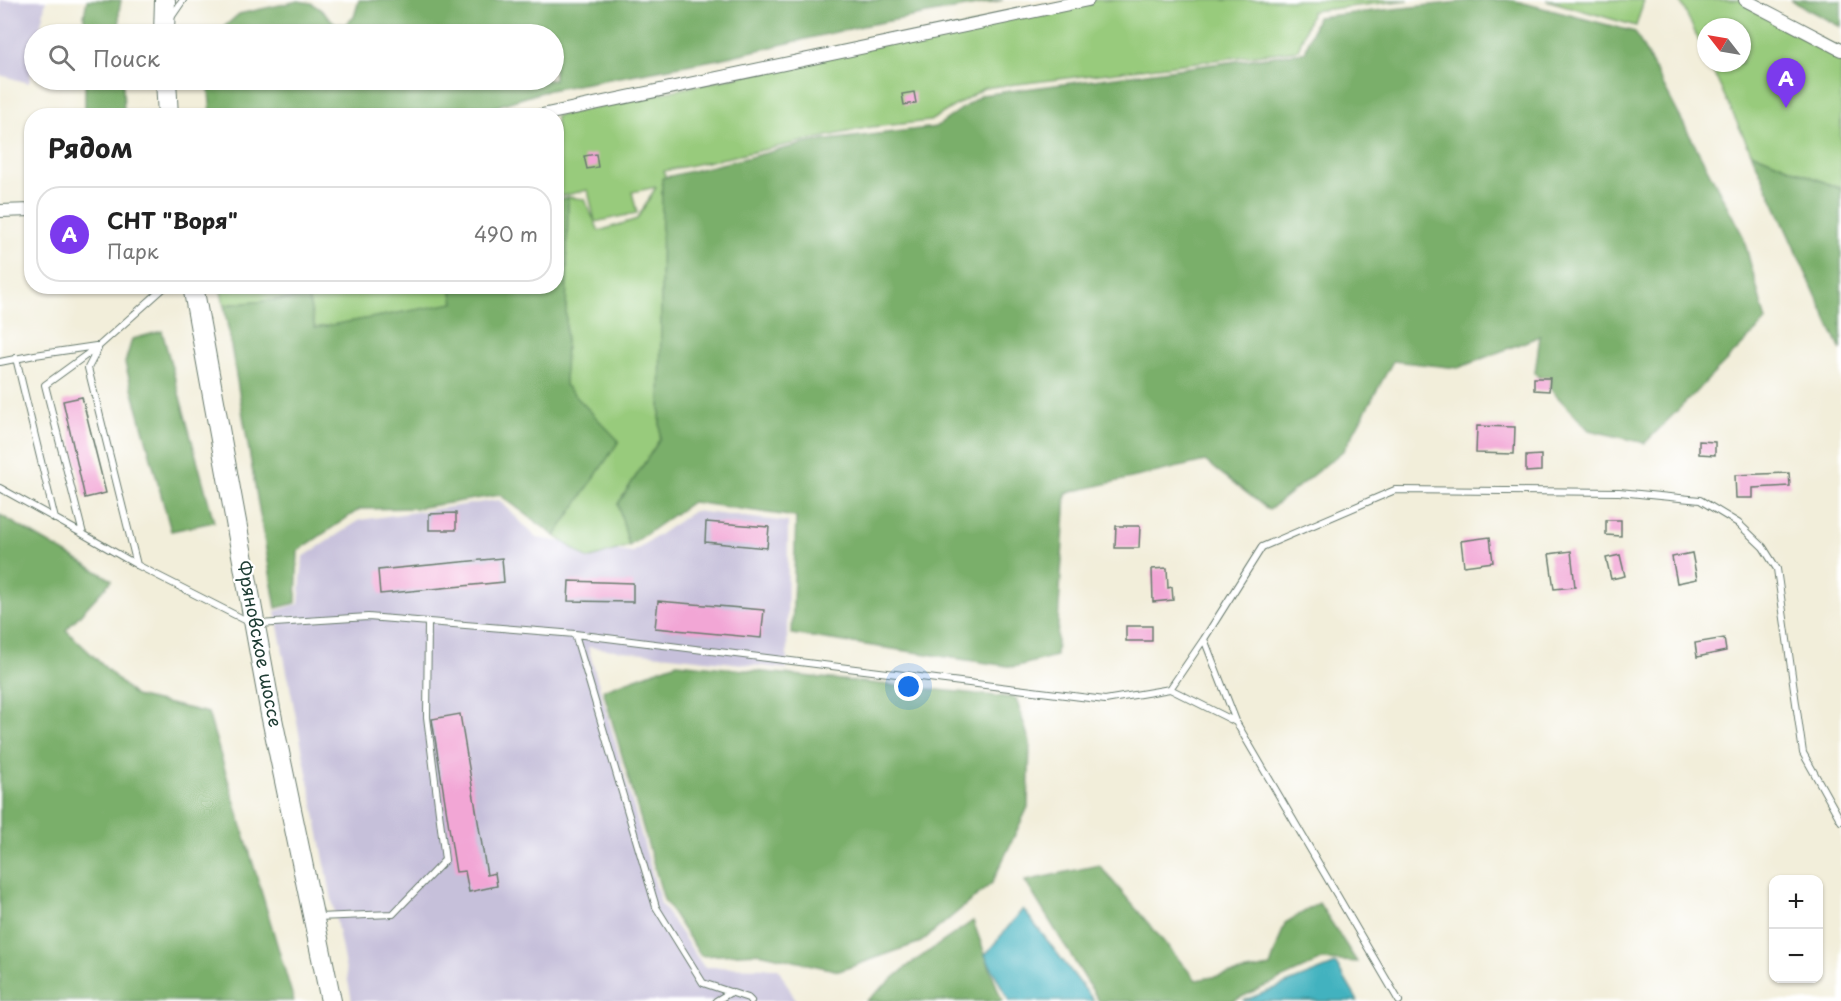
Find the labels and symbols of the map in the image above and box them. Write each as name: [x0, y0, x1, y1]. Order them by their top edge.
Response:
north arrow: [1697, 18, 1751, 72]
pin: A: [1766, 58, 1806, 108]
street label: Фряновское шоссе: [231, 558, 290, 729]
your location: [894, 672, 923, 701]

